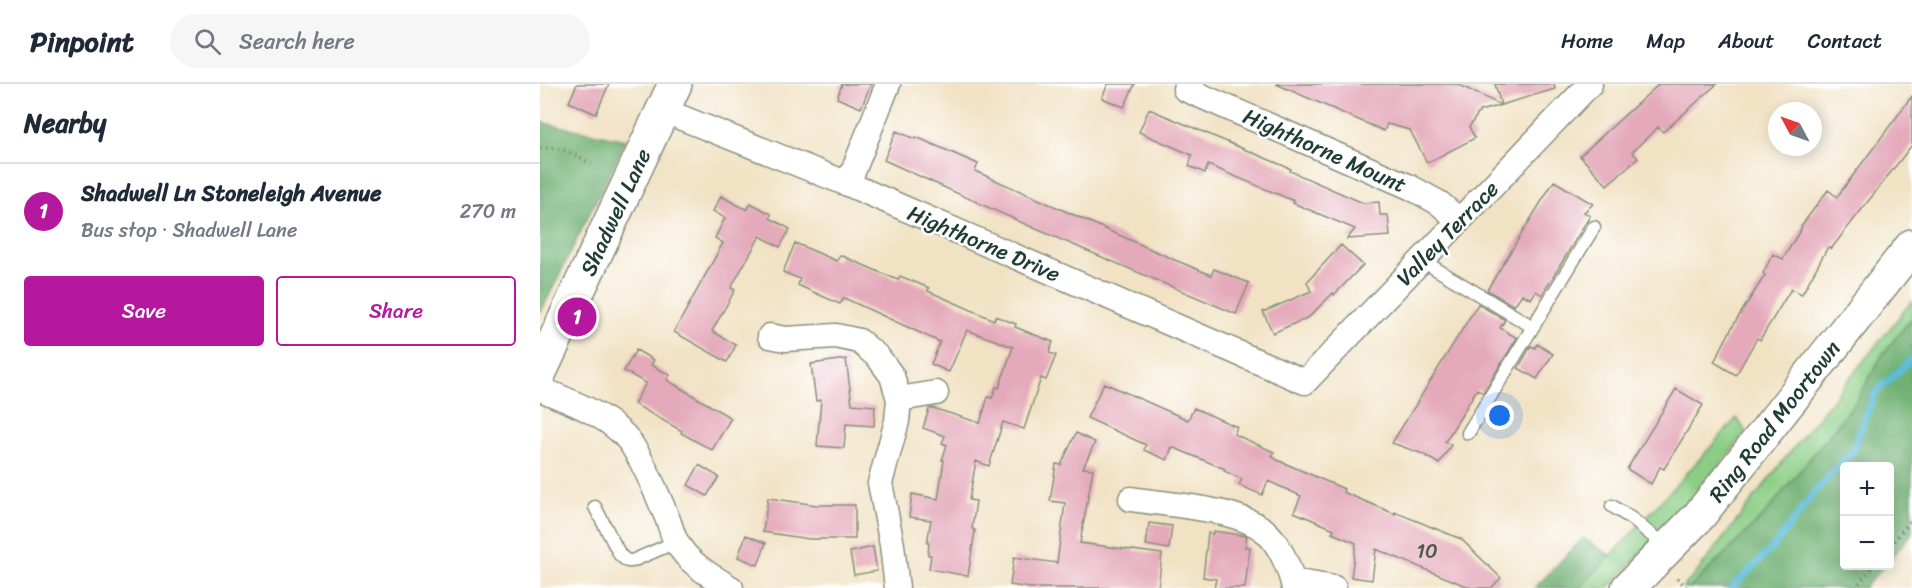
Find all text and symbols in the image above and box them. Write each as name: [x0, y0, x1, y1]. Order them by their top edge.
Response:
search box: [170, 14, 590, 68]
text: Pinpoint: [30, 17, 134, 66]
text: Search here: [239, 22, 355, 61]
text: Home: [1561, 22, 1613, 60]
text: Map: [1646, 22, 1685, 60]
text: About: [1718, 22, 1775, 60]
text: Contact: [1808, 22, 1882, 60]
icon: search: [191, 25, 224, 58]
street label: Highthorne Mount: [1237, 97, 1413, 204]
text: Nearby: [24, 100, 106, 146]
north arrow: [1768, 102, 1822, 156]
street label: Shadwell Lane: [569, 142, 662, 283]
street label: Valley Terrace: [1386, 171, 1508, 296]
text: Shadwell Ln Stoneleigh Avenue: [81, 174, 382, 213]
text: 1: [39, 194, 48, 229]
text: 270 m: [460, 194, 516, 229]
street label: Highthorne Drive: [901, 194, 1066, 293]
text: Bus stop · Shadwell Lane: [81, 213, 297, 248]
button: Save: [24, 276, 264, 346]
button: Share: [276, 276, 516, 346]
pin: 1: [558, 294, 597, 340]
street label: Ring Road Moortown: [1698, 331, 1851, 511]
your location: [1485, 401, 1514, 430]
map controls: [1840, 462, 1894, 570]
button: +: [1840, 462, 1894, 516]
button: −: [1840, 516, 1894, 570]
house number: 10: [1416, 534, 1438, 569]

